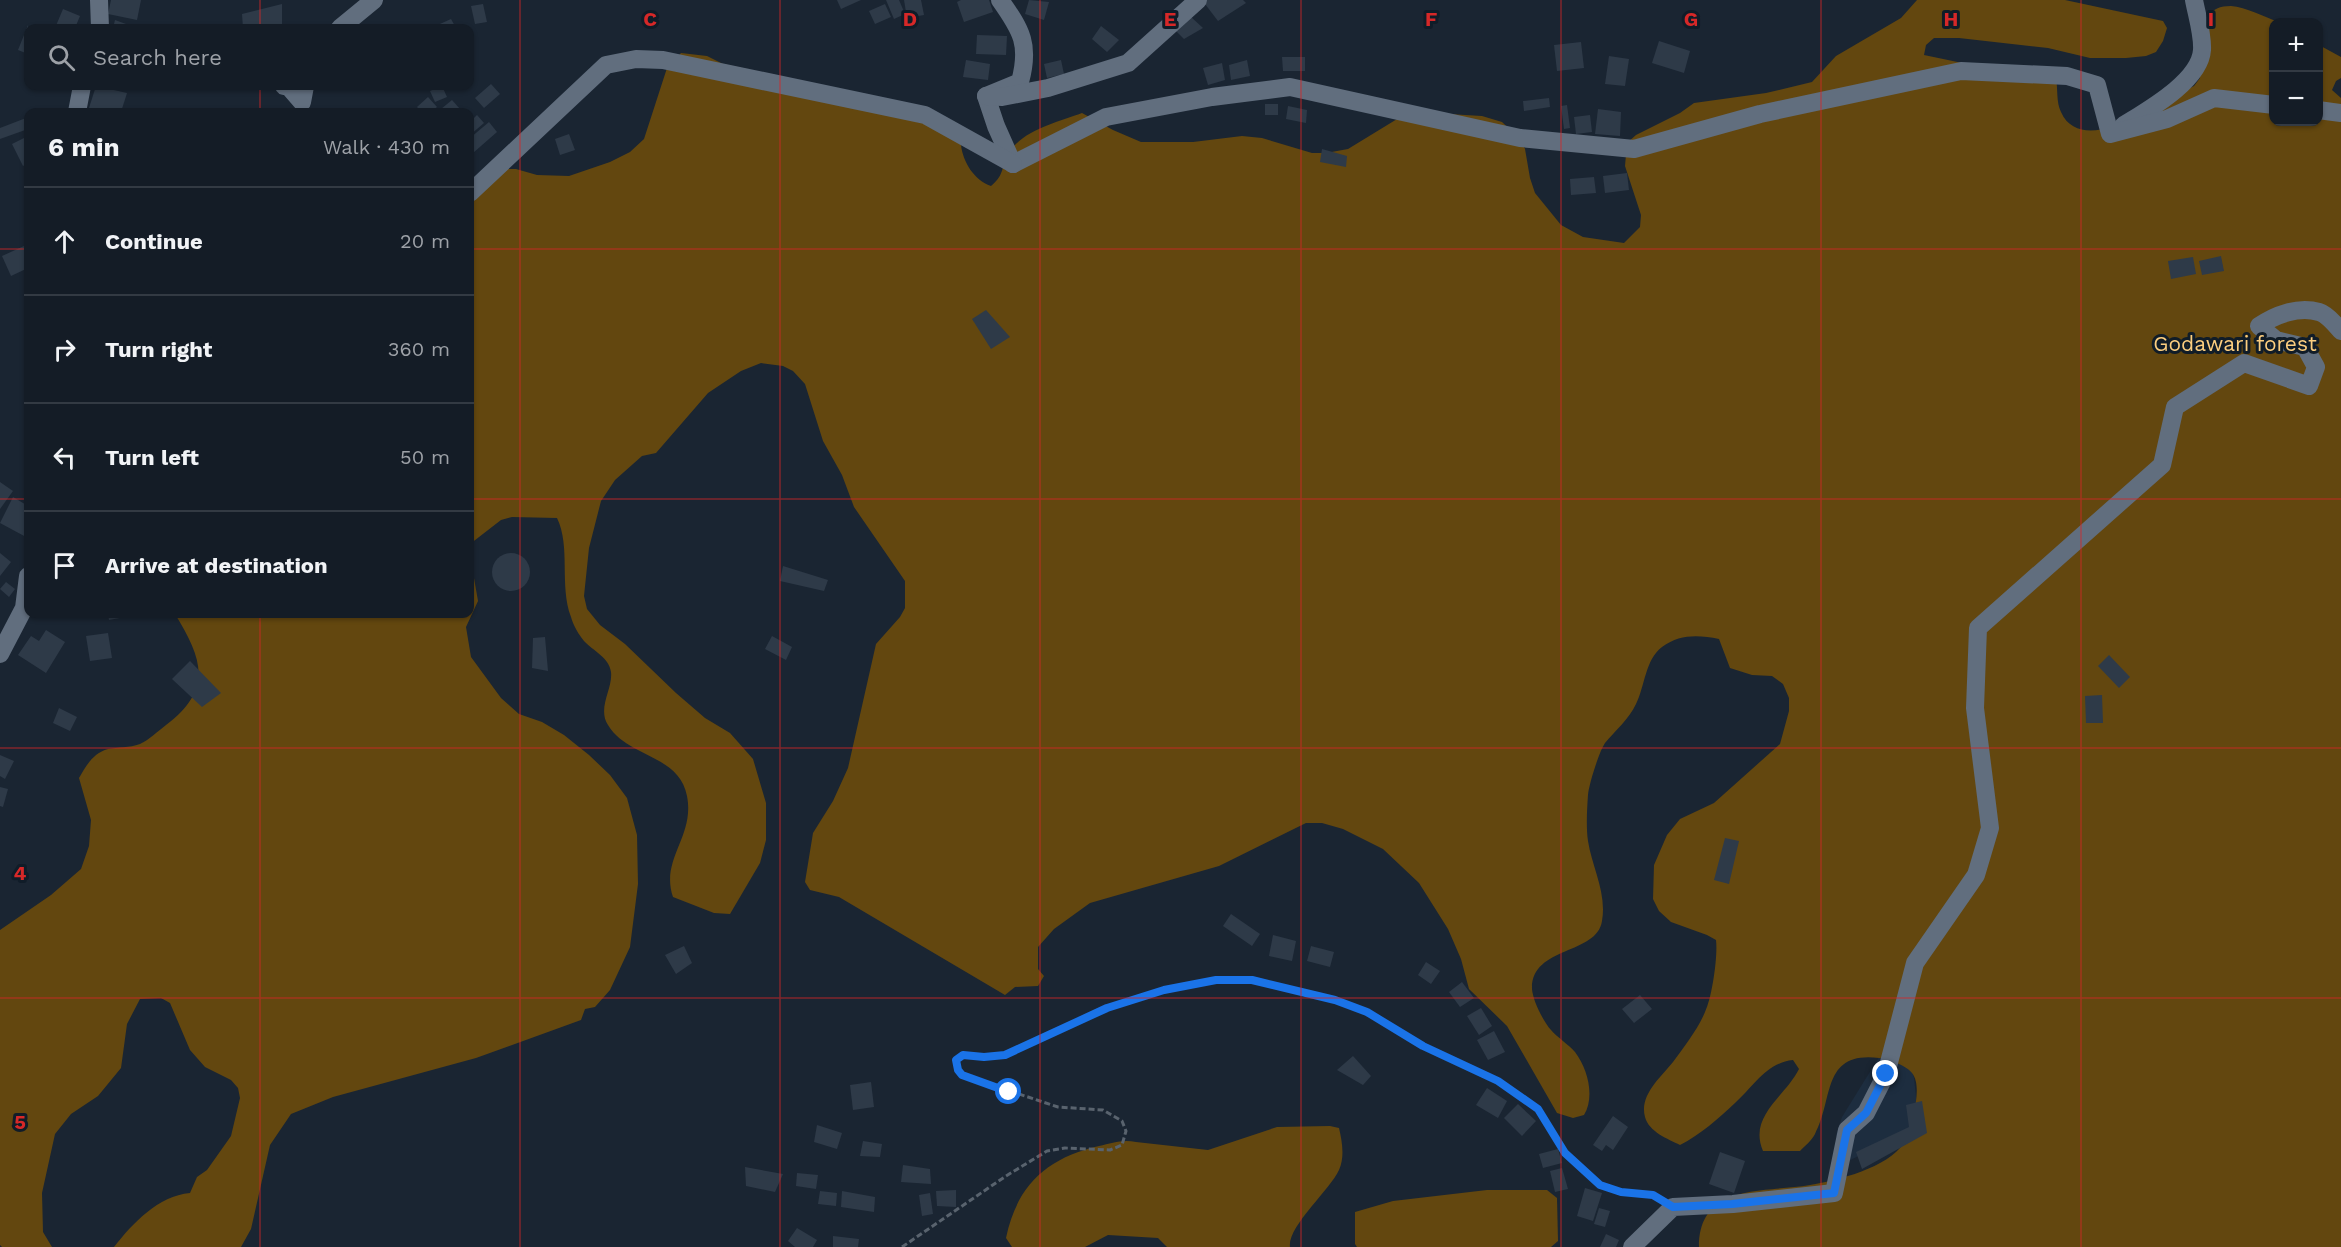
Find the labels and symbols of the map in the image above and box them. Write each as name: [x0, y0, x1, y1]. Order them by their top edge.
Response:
text: C: [643, 7, 657, 31]
text: D: [903, 7, 917, 31]
text: E: [1164, 7, 1176, 31]
text: F: [1425, 7, 1437, 31]
text: G: [1684, 7, 1698, 31]
text: H: [1944, 7, 1958, 31]
text: I: [2208, 7, 2214, 31]
park label: Godawari forest: [2153, 331, 2317, 356]
text: 4: [14, 861, 27, 885]
route end: [1872, 1060, 1898, 1086]
route start: [995, 1078, 1021, 1104]
text: 5: [14, 1110, 26, 1134]

